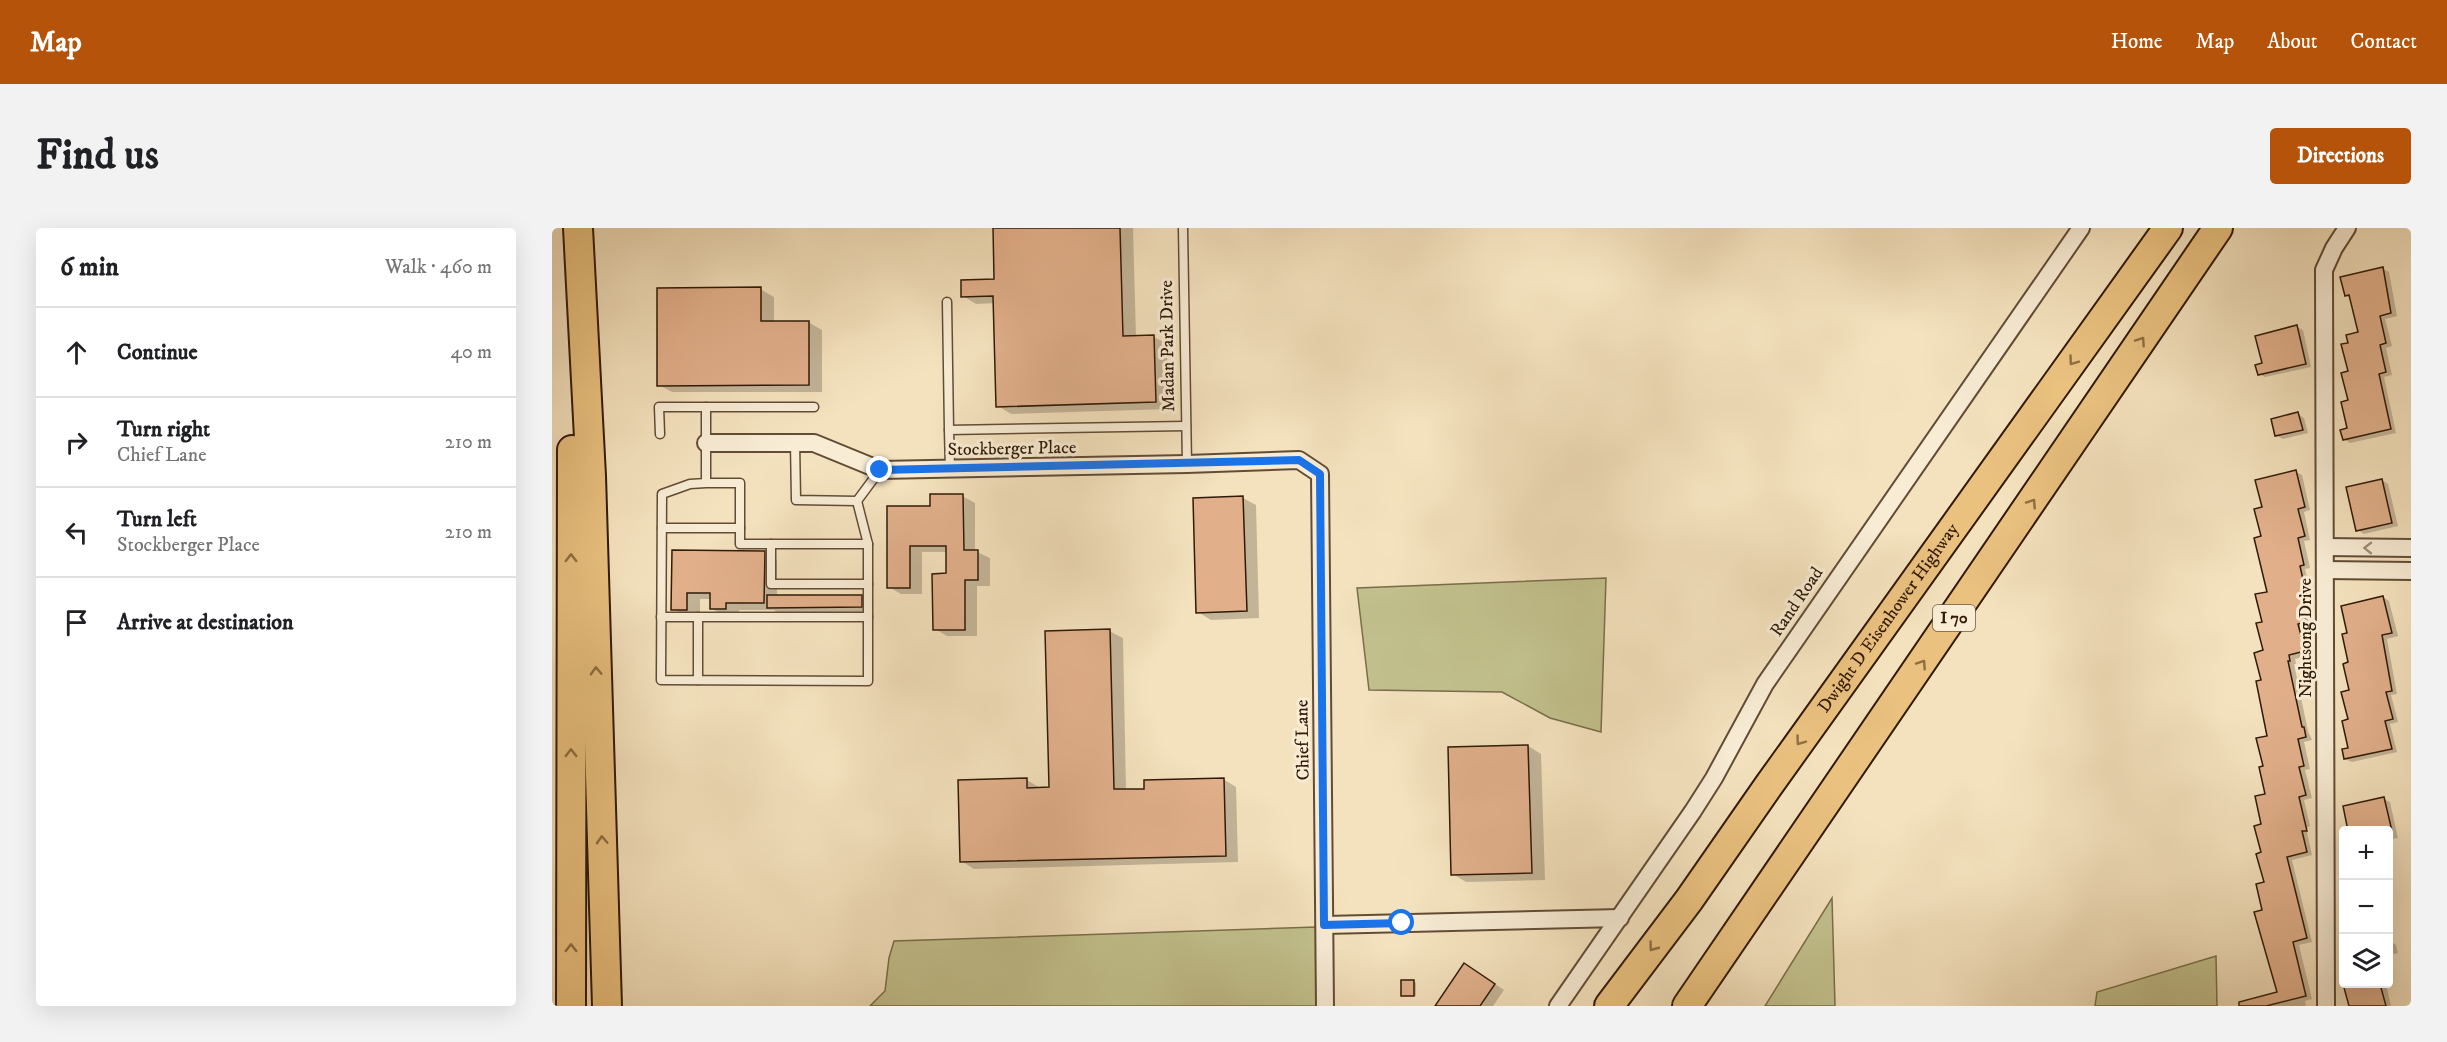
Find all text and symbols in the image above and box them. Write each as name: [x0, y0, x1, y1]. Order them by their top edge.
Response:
text: Map: [30, 25, 82, 60]
text: Home: [2111, 29, 2163, 55]
text: Map: [2196, 29, 2234, 55]
text: About: [2267, 29, 2318, 55]
text: Contact: [2351, 29, 2417, 55]
button: Directions: [2270, 128, 2411, 184]
text: Find us: [36, 130, 159, 182]
text: 6 min: [60, 251, 119, 284]
text: Walk · 460 m: [385, 255, 492, 280]
street label: Madan Park Drive: [1156, 280, 1180, 412]
icon: ahead: [60, 336, 93, 369]
one-way arrow: [2134, 337, 2145, 348]
text: Continue: [117, 339, 198, 366]
text: 40 m: [450, 340, 492, 365]
one-way arrow: [2069, 355, 2080, 366]
text: Turn right: [117, 416, 210, 443]
icon: right: [60, 426, 93, 459]
text: 210 m: [445, 430, 492, 455]
street label: Stockberger Place: [948, 437, 1076, 461]
text: Chief Lane: [117, 443, 206, 468]
route end: [866, 456, 892, 482]
one-way arrow: [2025, 498, 2036, 509]
text: Turn left: [117, 506, 197, 533]
icon: left: [60, 516, 93, 549]
street label: Dwight D Eisenhower Highway: [1813, 519, 1964, 717]
text: 210 m: [445, 520, 492, 545]
text: Stockberger Place: [117, 533, 260, 558]
one-way arrow: [2364, 541, 2373, 554]
one-way arrow: [565, 553, 577, 562]
street label: Rand Road: [1766, 563, 1828, 641]
street label: Nightsong Drive: [2295, 578, 2317, 698]
road number: I 70: [1933, 605, 1975, 631]
icon: arrive: [60, 606, 93, 639]
text: Arrive at destination: [117, 609, 294, 636]
one-way arrow: [1915, 659, 1926, 670]
one-way arrow: [590, 666, 602, 675]
street label: Chief Lane: [1291, 700, 1315, 780]
one-way arrow: [1796, 735, 1807, 746]
one-way arrow: [565, 748, 577, 757]
map controls: [2339, 826, 2393, 988]
button: +: [2339, 826, 2393, 880]
one-way arrow: [595, 835, 608, 844]
button: −: [2339, 880, 2393, 934]
route start: [1388, 909, 1414, 935]
button: layers: [2339, 934, 2393, 988]
one-way arrow: [1650, 941, 1661, 952]
one-way arrow: [565, 943, 577, 952]

